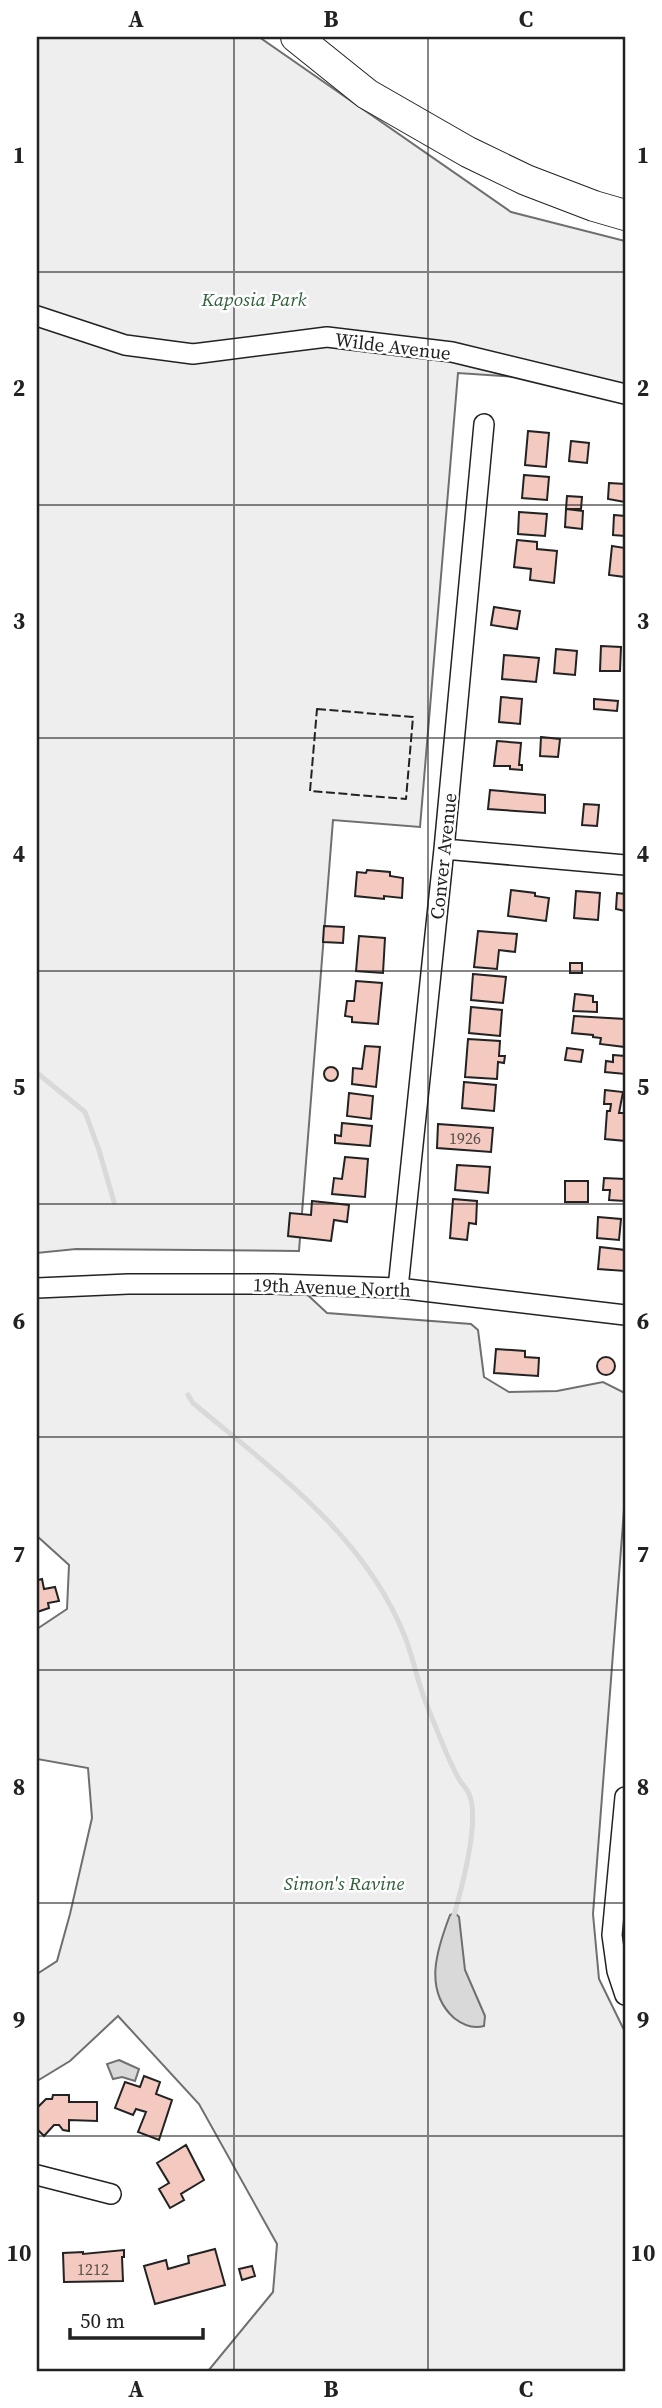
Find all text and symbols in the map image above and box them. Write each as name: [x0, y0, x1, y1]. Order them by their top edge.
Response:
text: A: [128, 3, 144, 35]
text: B: [324, 3, 339, 35]
text: C: [519, 3, 533, 35]
text: 1: [13, 139, 25, 171]
text: 1: [637, 139, 649, 171]
park label: Kaposia Park: [201, 286, 307, 312]
street label: Wilde Avenue: [334, 326, 452, 366]
text: 2: [13, 372, 25, 404]
text: 2: [637, 372, 649, 404]
text: 3: [13, 605, 25, 637]
text: 3: [637, 605, 649, 637]
street label: Conver Avenue: [423, 791, 463, 921]
text: 4: [13, 838, 25, 870]
text: 4: [637, 838, 649, 870]
text: 5: [13, 1071, 25, 1103]
text: 5: [637, 1071, 649, 1103]
house number: 1926: [449, 1127, 481, 1149]
street label: 19th Avenue North: [253, 1271, 411, 1303]
text: 6: [13, 1305, 25, 1337]
text: 6: [637, 1305, 649, 1337]
text: 7: [13, 1538, 25, 1570]
text: 7: [637, 1538, 649, 1570]
text: 8: [13, 1771, 25, 1803]
text: 8: [637, 1771, 649, 1803]
park label: Simon's Ravine: [284, 1870, 404, 1896]
text: 9: [13, 2004, 25, 2036]
text: 9: [637, 2004, 649, 2036]
text: 10: [7, 2237, 31, 2269]
text: 10: [631, 2237, 655, 2269]
house number: 1212: [77, 2258, 109, 2280]
scale bar: [70, 2296, 203, 2340]
text: 50 m: [80, 2306, 125, 2335]
text: A: [128, 2373, 144, 2405]
text: B: [324, 2373, 339, 2405]
text: C: [519, 2373, 533, 2405]

